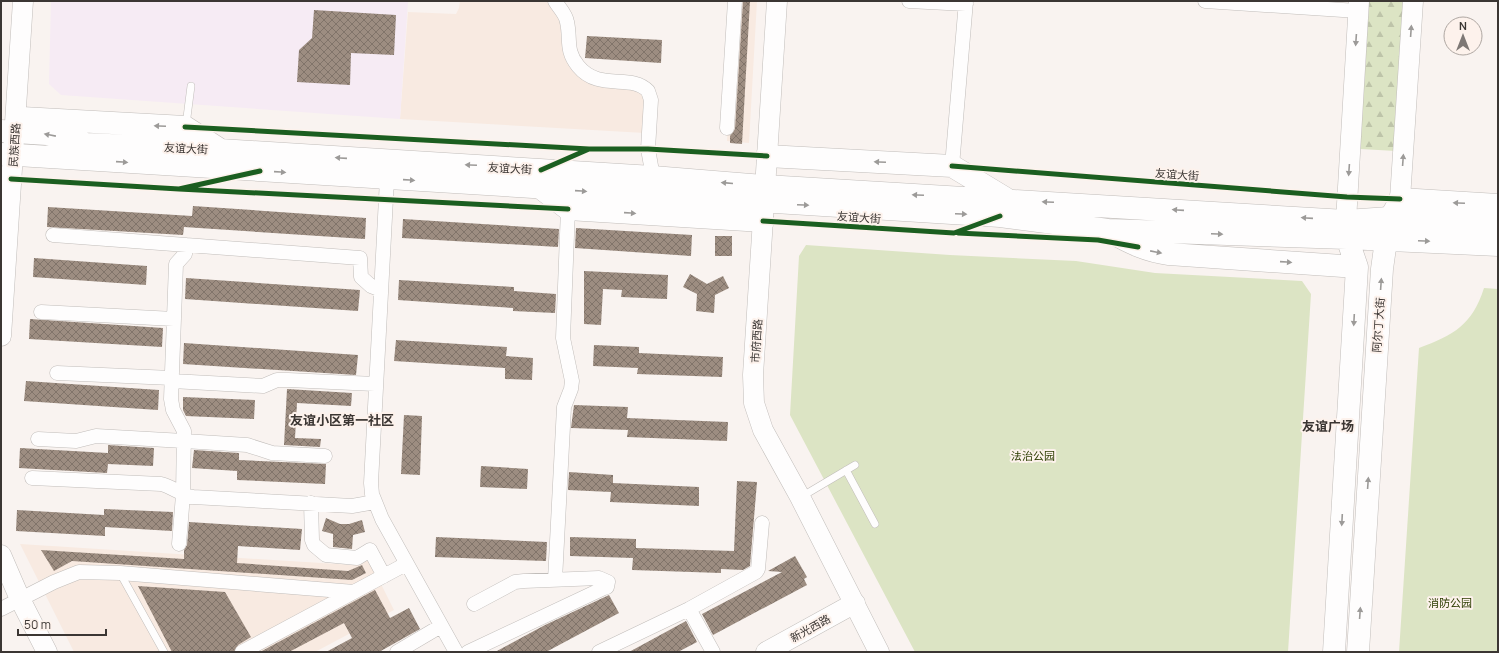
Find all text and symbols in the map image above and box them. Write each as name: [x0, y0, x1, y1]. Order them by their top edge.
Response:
north arrow: [1443, 16, 1483, 56]
text: N: [1459, 18, 1467, 33]
one-way arrow: [1408, 24, 1414, 37]
one-way arrow: [1353, 34, 1360, 46]
street label: 民族西路: [5, 123, 23, 167]
one-way arrow: [153, 123, 166, 129]
one-way arrow: [44, 132, 57, 138]
street label: 友谊大街: [164, 139, 208, 157]
one-way arrow: [335, 154, 347, 161]
one-way arrow: [1399, 154, 1406, 166]
one-way arrow: [116, 159, 129, 165]
street label: 友谊大街: [488, 159, 532, 177]
one-way arrow: [874, 159, 886, 166]
one-way arrow: [465, 162, 477, 169]
one-way arrow: [1345, 164, 1352, 176]
street label: 友谊大街: [1155, 165, 1199, 183]
one-way arrow: [274, 169, 287, 175]
one-way arrow: [403, 177, 415, 184]
one-way arrow: [721, 180, 733, 186]
one-way arrow: [575, 188, 587, 195]
one-way arrow: [911, 192, 924, 198]
one-way arrow: [1042, 199, 1054, 206]
one-way arrow: [1453, 199, 1465, 206]
one-way arrow: [797, 201, 809, 208]
one-way arrow: [1171, 207, 1184, 213]
street label: 友谊大街: [837, 208, 881, 226]
one-way arrow: [624, 209, 636, 216]
one-way arrow: [955, 210, 967, 217]
one-way arrow: [1301, 215, 1313, 222]
one-way arrow: [1211, 230, 1223, 237]
one-way arrow: [1418, 238, 1430, 245]
one-way arrow: [1150, 250, 1162, 256]
one-way arrow: [1280, 259, 1292, 266]
one-way arrow: [1377, 278, 1384, 290]
street label: 阿尔丁大街: [1369, 297, 1387, 353]
one-way arrow: [1350, 314, 1357, 326]
street label: 市府西路: [747, 319, 765, 363]
district label: 友谊小区第一社区: [290, 411, 394, 429]
district label: 友谊广场: [1302, 417, 1354, 435]
park label: 法治公园: [1011, 448, 1055, 463]
one-way arrow: [1365, 477, 1372, 489]
one-way arrow: [1339, 514, 1345, 527]
park label: 消防公园: [1428, 595, 1472, 610]
one-way arrow: [1357, 607, 1364, 619]
scale bar: [18, 611, 106, 637]
street label: 新光西路: [787, 611, 833, 645]
text: 50 m: [24, 616, 51, 633]

